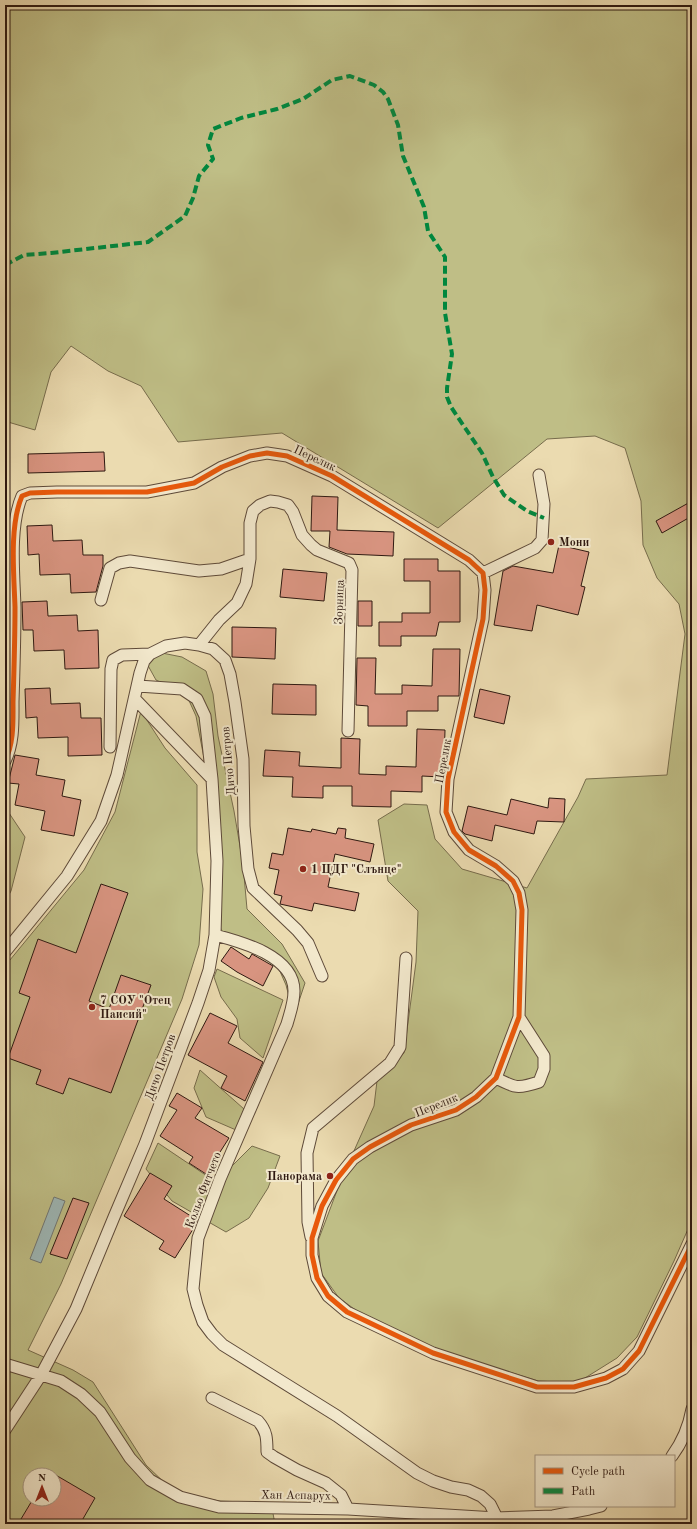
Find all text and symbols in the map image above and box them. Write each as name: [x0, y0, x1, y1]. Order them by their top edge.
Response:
street label: Перелик: [292, 444, 338, 474]
marker: Мони: [546, 537, 556, 547]
place label: Мони: [559, 537, 590, 549]
street label: Зорница: [333, 579, 347, 625]
street label: Дичо Петров: [220, 726, 238, 796]
street label: Перелик: [434, 738, 454, 785]
marker: 1 ЦДГ "Слънце": [298, 864, 308, 874]
place label: 1 ЦДГ "Слънце": [311, 864, 401, 876]
place label: 7 СОУ "Отец Паисий": [100, 995, 171, 1021]
marker: 7 СОУ "Отец Паисий": [87, 1002, 97, 1012]
street label: Дичо Петров: [143, 1033, 178, 1102]
street label: Перелик: [413, 1092, 460, 1120]
street label: Кольо Фитчето: [184, 1150, 224, 1230]
place label: Панорама: [267, 1171, 322, 1183]
marker: Панорама: [325, 1171, 335, 1181]
legend: [535, 1455, 675, 1507]
text: Cycle path: [571, 1466, 626, 1478]
north arrow: [22, 1467, 62, 1507]
text: N: [38, 1473, 47, 1484]
text: Path: [571, 1486, 596, 1498]
street label: Хан Аспарух: [261, 1489, 331, 1503]

